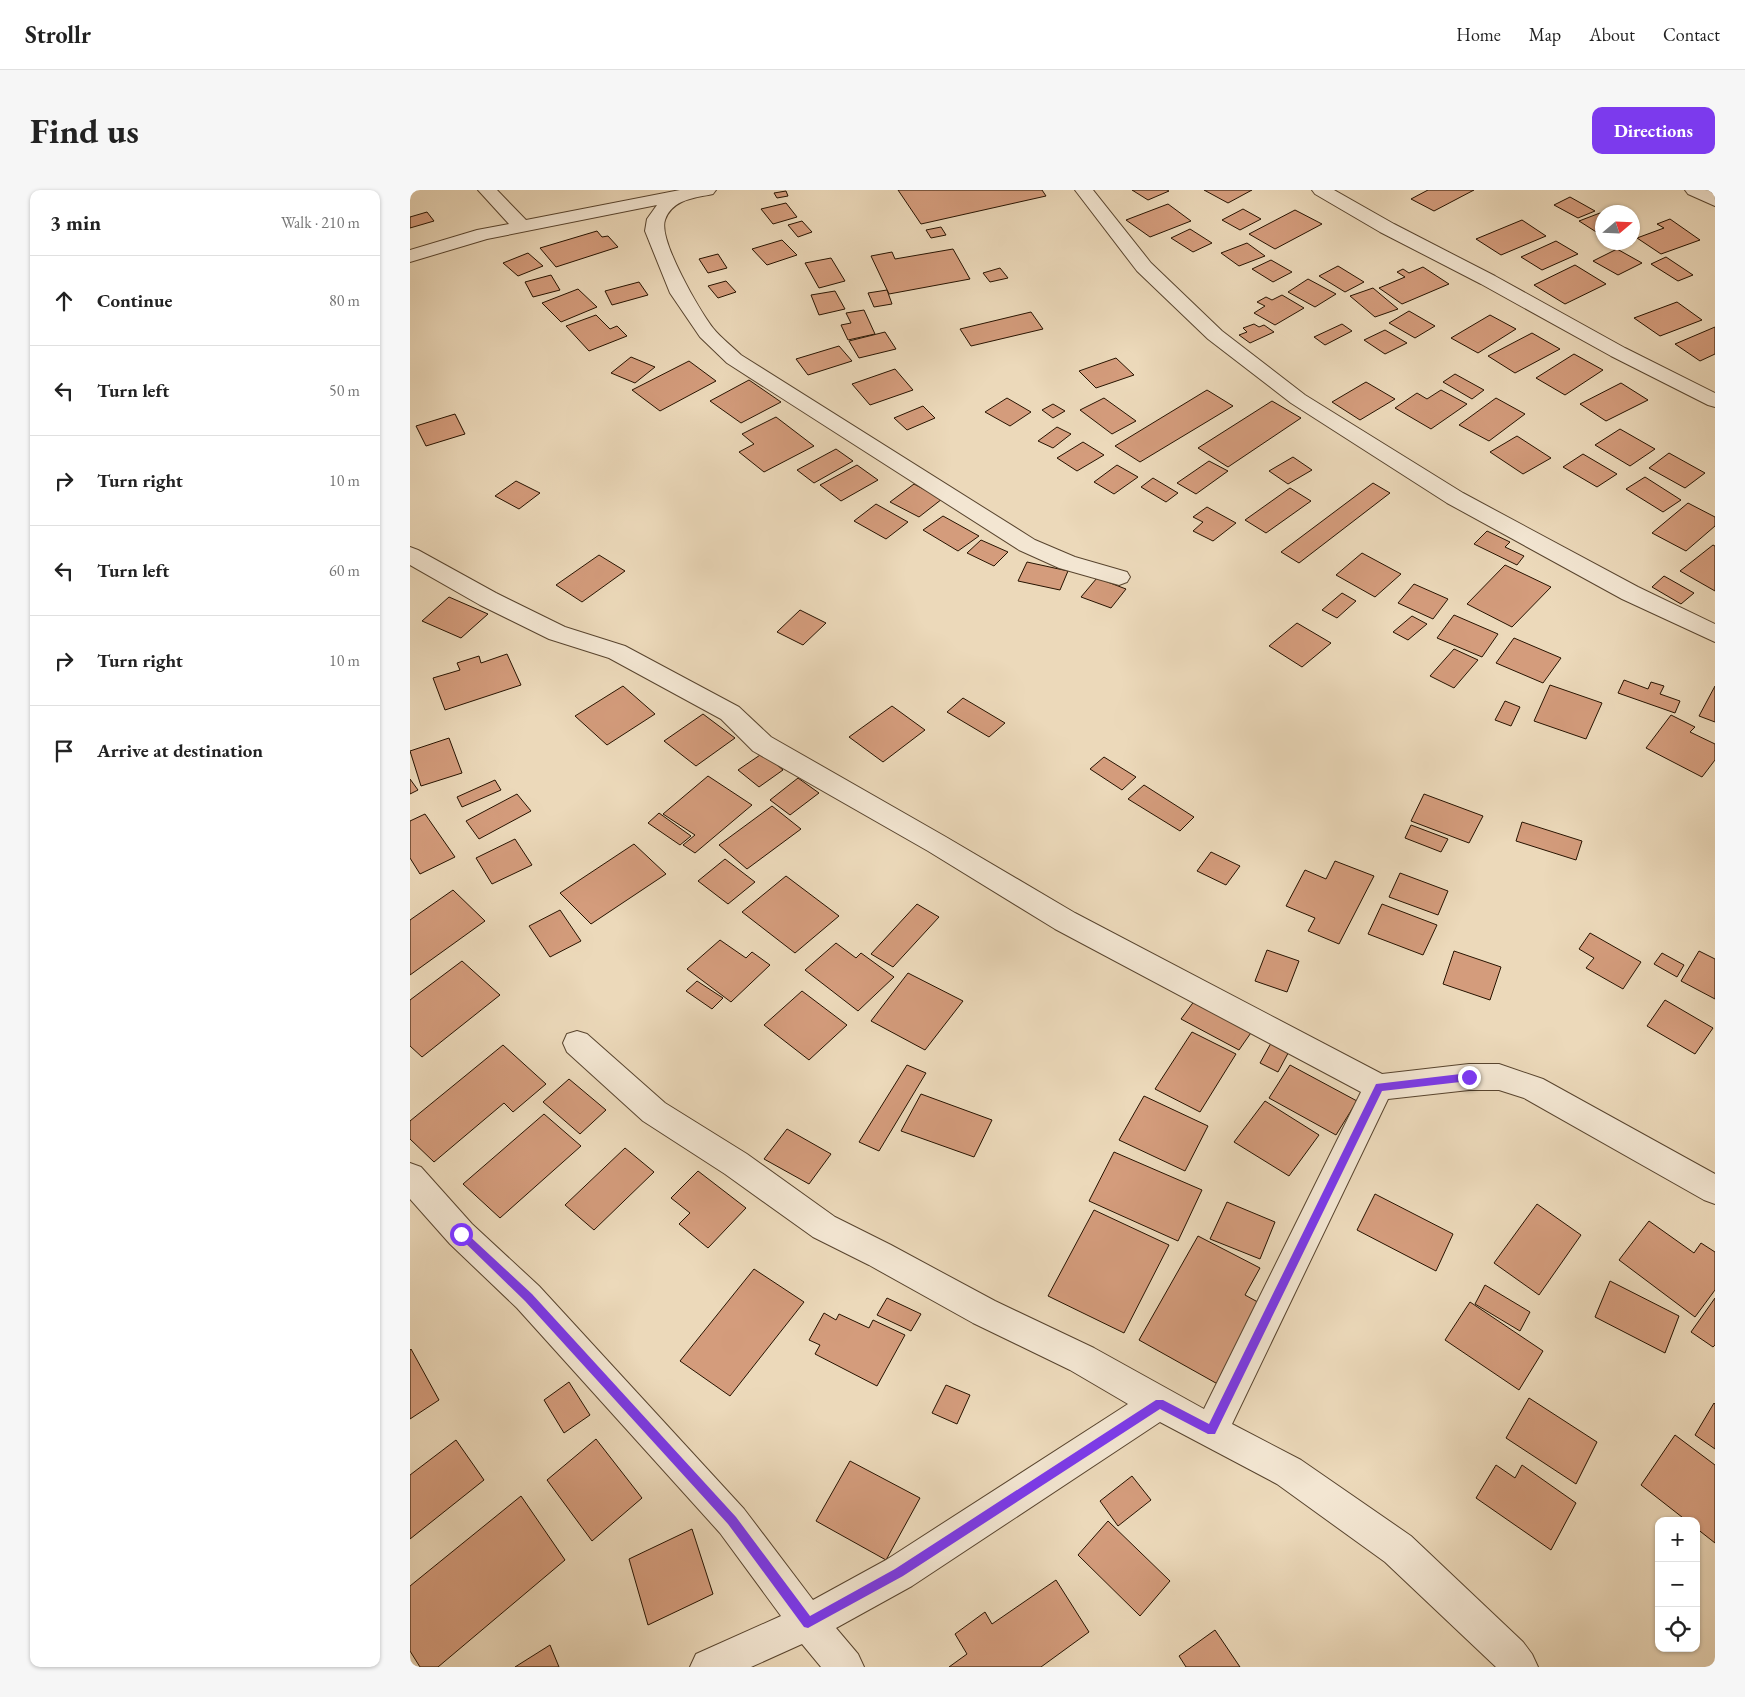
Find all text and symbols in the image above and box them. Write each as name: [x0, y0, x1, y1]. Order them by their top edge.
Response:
text: Strollr: [25, 19, 91, 50]
text: Home: [1456, 23, 1501, 46]
text: Map: [1529, 23, 1561, 46]
text: About: [1589, 23, 1635, 46]
text: Contact: [1663, 23, 1720, 46]
button: Directions: [1592, 107, 1715, 154]
text: Find us: [30, 108, 139, 153]
north arrow: [1595, 205, 1640, 250]
text: 3 min: [50, 209, 101, 236]
text: Walk · 210 m: [281, 212, 360, 233]
icon: ahead: [50, 287, 78, 315]
text: Continue: [97, 288, 172, 313]
text: 80 m: [329, 290, 360, 311]
icon: left: [50, 377, 78, 405]
text: Turn left: [97, 378, 169, 403]
text: 50 m: [329, 380, 360, 401]
icon: right: [50, 467, 78, 495]
text: Turn right: [97, 468, 183, 493]
text: 10 m: [329, 470, 360, 491]
icon: left: [50, 557, 78, 585]
text: Turn left: [97, 558, 169, 583]
text: 60 m: [329, 560, 360, 581]
icon: right: [50, 647, 78, 675]
text: Turn right: [97, 648, 183, 673]
text: 10 m: [329, 650, 360, 671]
icon: arrive: [50, 737, 78, 765]
text: Arrive at destination: [97, 738, 263, 763]
route end: [1458, 1066, 1481, 1089]
route start: [450, 1223, 473, 1246]
map controls: [1655, 1517, 1700, 1652]
button: +: [1655, 1517, 1700, 1562]
button: −: [1655, 1562, 1700, 1607]
button: locate: [1655, 1607, 1700, 1652]

